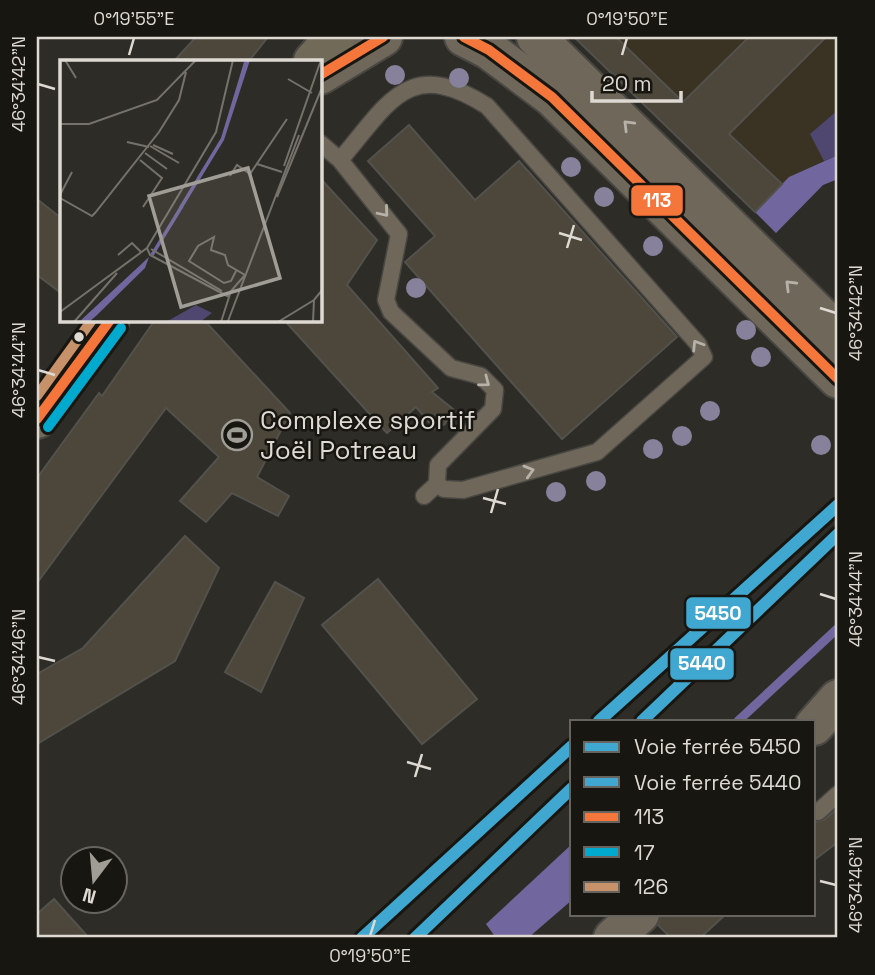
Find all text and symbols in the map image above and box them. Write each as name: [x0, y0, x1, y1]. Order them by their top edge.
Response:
text: 0°19'55"E: [94, 7, 174, 30]
text: 0°19'50"E: [586, 7, 668, 30]
text: 46°34'42"N: [7, 36, 30, 132]
inset map: [60, 60, 322, 322]
scale bar: [592, 60, 681, 104]
text: 20 m: [602, 70, 652, 97]
one-way arrow: [624, 121, 636, 133]
line badge: 113: [630, 184, 684, 217]
text: 113: [643, 188, 671, 213]
one-way arrow: [376, 203, 388, 216]
text: 46°34'42"N: [844, 265, 867, 361]
one-way arrow: [785, 280, 798, 293]
text: 46°34'44"N: [7, 322, 30, 418]
unlabelled marker: [72, 330, 86, 344]
one-way arrow: [692, 340, 705, 353]
one-way arrow: [477, 374, 489, 386]
place label: Complexe sportif Joël Potreau: [260, 403, 476, 467]
sports icon: Complexe sportif Joël Potreau: [220, 418, 254, 452]
one-way arrow: [523, 465, 535, 480]
text: 46°34'44"N: [844, 551, 867, 647]
line badge: 5450: [685, 596, 752, 630]
text: 5450: [694, 601, 742, 626]
text: 46°34'46"N: [7, 609, 30, 705]
line badge: 5440: [669, 647, 735, 681]
text: 5440: [678, 651, 726, 676]
legend: [570, 720, 816, 916]
text: Voie ferrée 5450: [634, 733, 801, 760]
text: Voie ferrée 5440: [634, 769, 801, 796]
text: 113: [634, 803, 664, 830]
text: 46°34'46"N: [844, 837, 867, 933]
text: 17: [634, 839, 655, 866]
north arrow: [60, 846, 130, 916]
text: 126: [634, 873, 668, 900]
text: N: [80, 882, 99, 910]
text: 0°19'50"E: [329, 944, 411, 967]

